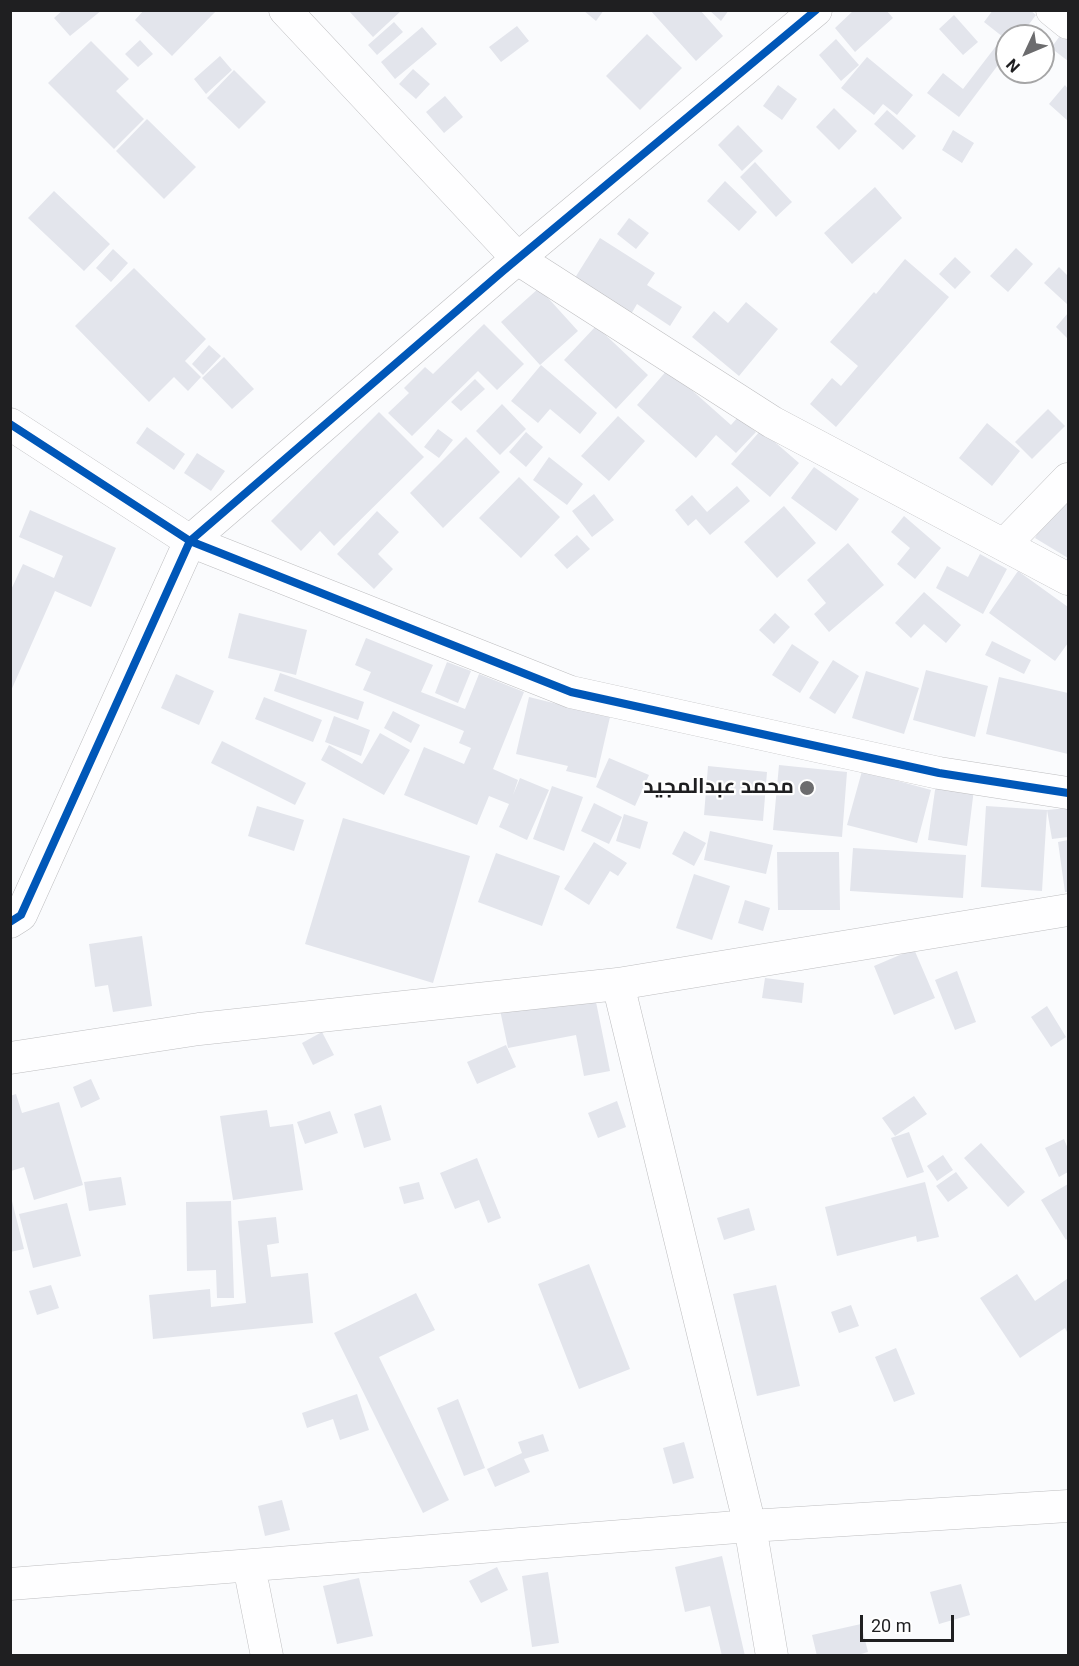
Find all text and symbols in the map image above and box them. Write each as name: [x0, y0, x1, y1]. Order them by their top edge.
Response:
north arrow: [995, 24, 1055, 84]
text: N: [1002, 55, 1024, 76]
place label: محمد عبدالمجيد: [643, 775, 794, 801]
marker: محمد عبدالمجيد: [798, 779, 816, 797]
scale bar: [863, 1603, 958, 1641]
text: 20 m: [871, 1615, 911, 1636]

